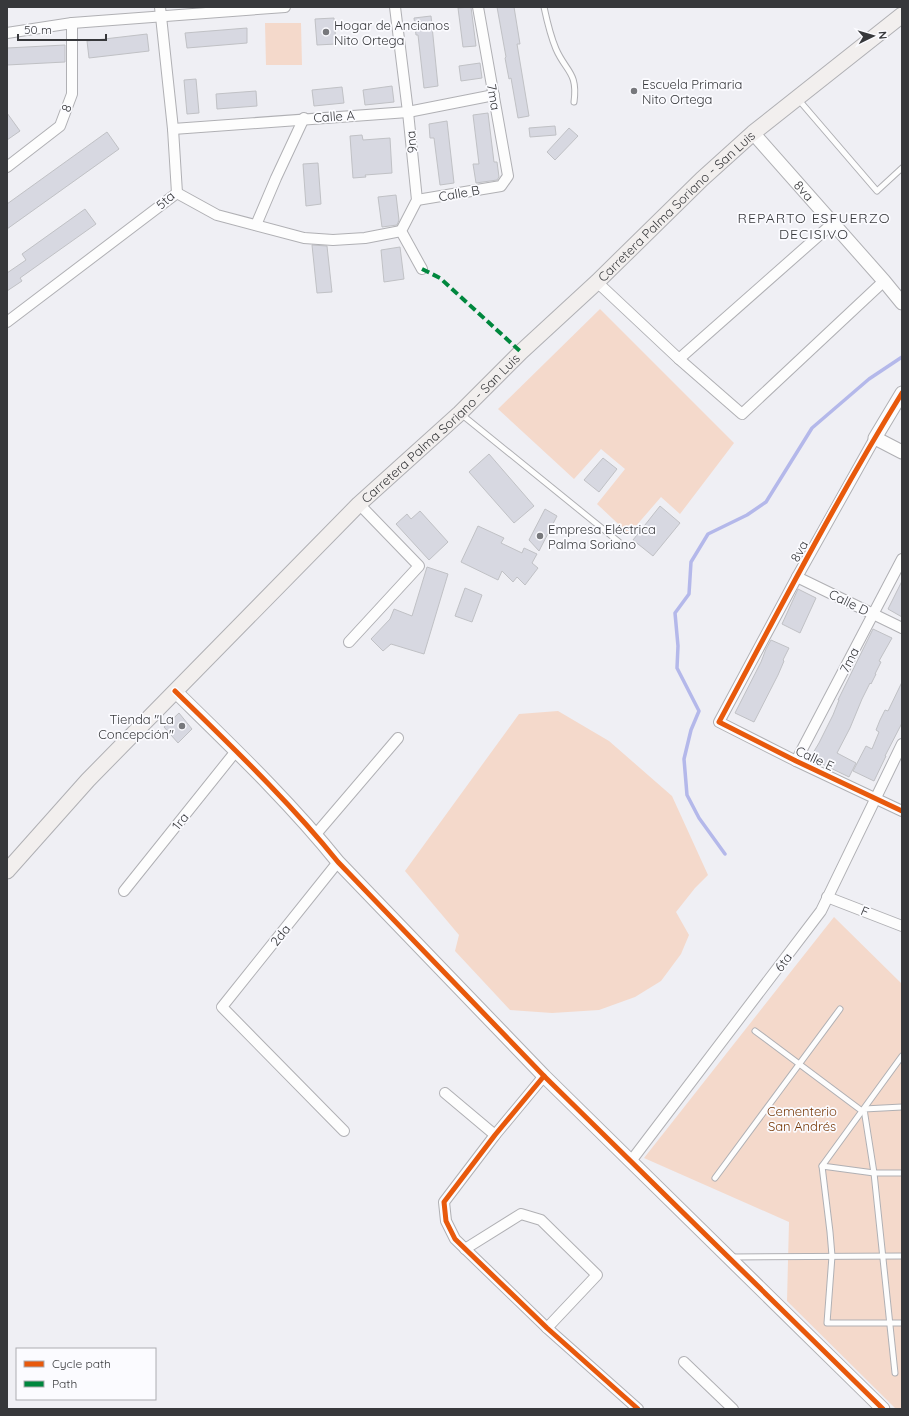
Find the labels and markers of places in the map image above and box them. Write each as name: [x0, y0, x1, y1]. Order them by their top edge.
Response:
place label: Hogar de Ancianos Nito Ortega: [334, 17, 449, 48]
marker: Hogar de Ancianos Nito Ortega: [321, 27, 331, 37]
place label: Escuela Primaria Nito Ortega: [642, 76, 742, 107]
marker: Escuela Primaria Nito Ortega: [629, 86, 639, 96]
place label: Empresa Eléctrica Palma Soriano: [548, 521, 656, 552]
marker: Empresa Eléctrica Palma Soriano: [535, 531, 545, 541]
place label: Tienda "La Concepción": [98, 711, 174, 742]
marker: Tienda "La Concepción": [177, 721, 187, 731]

